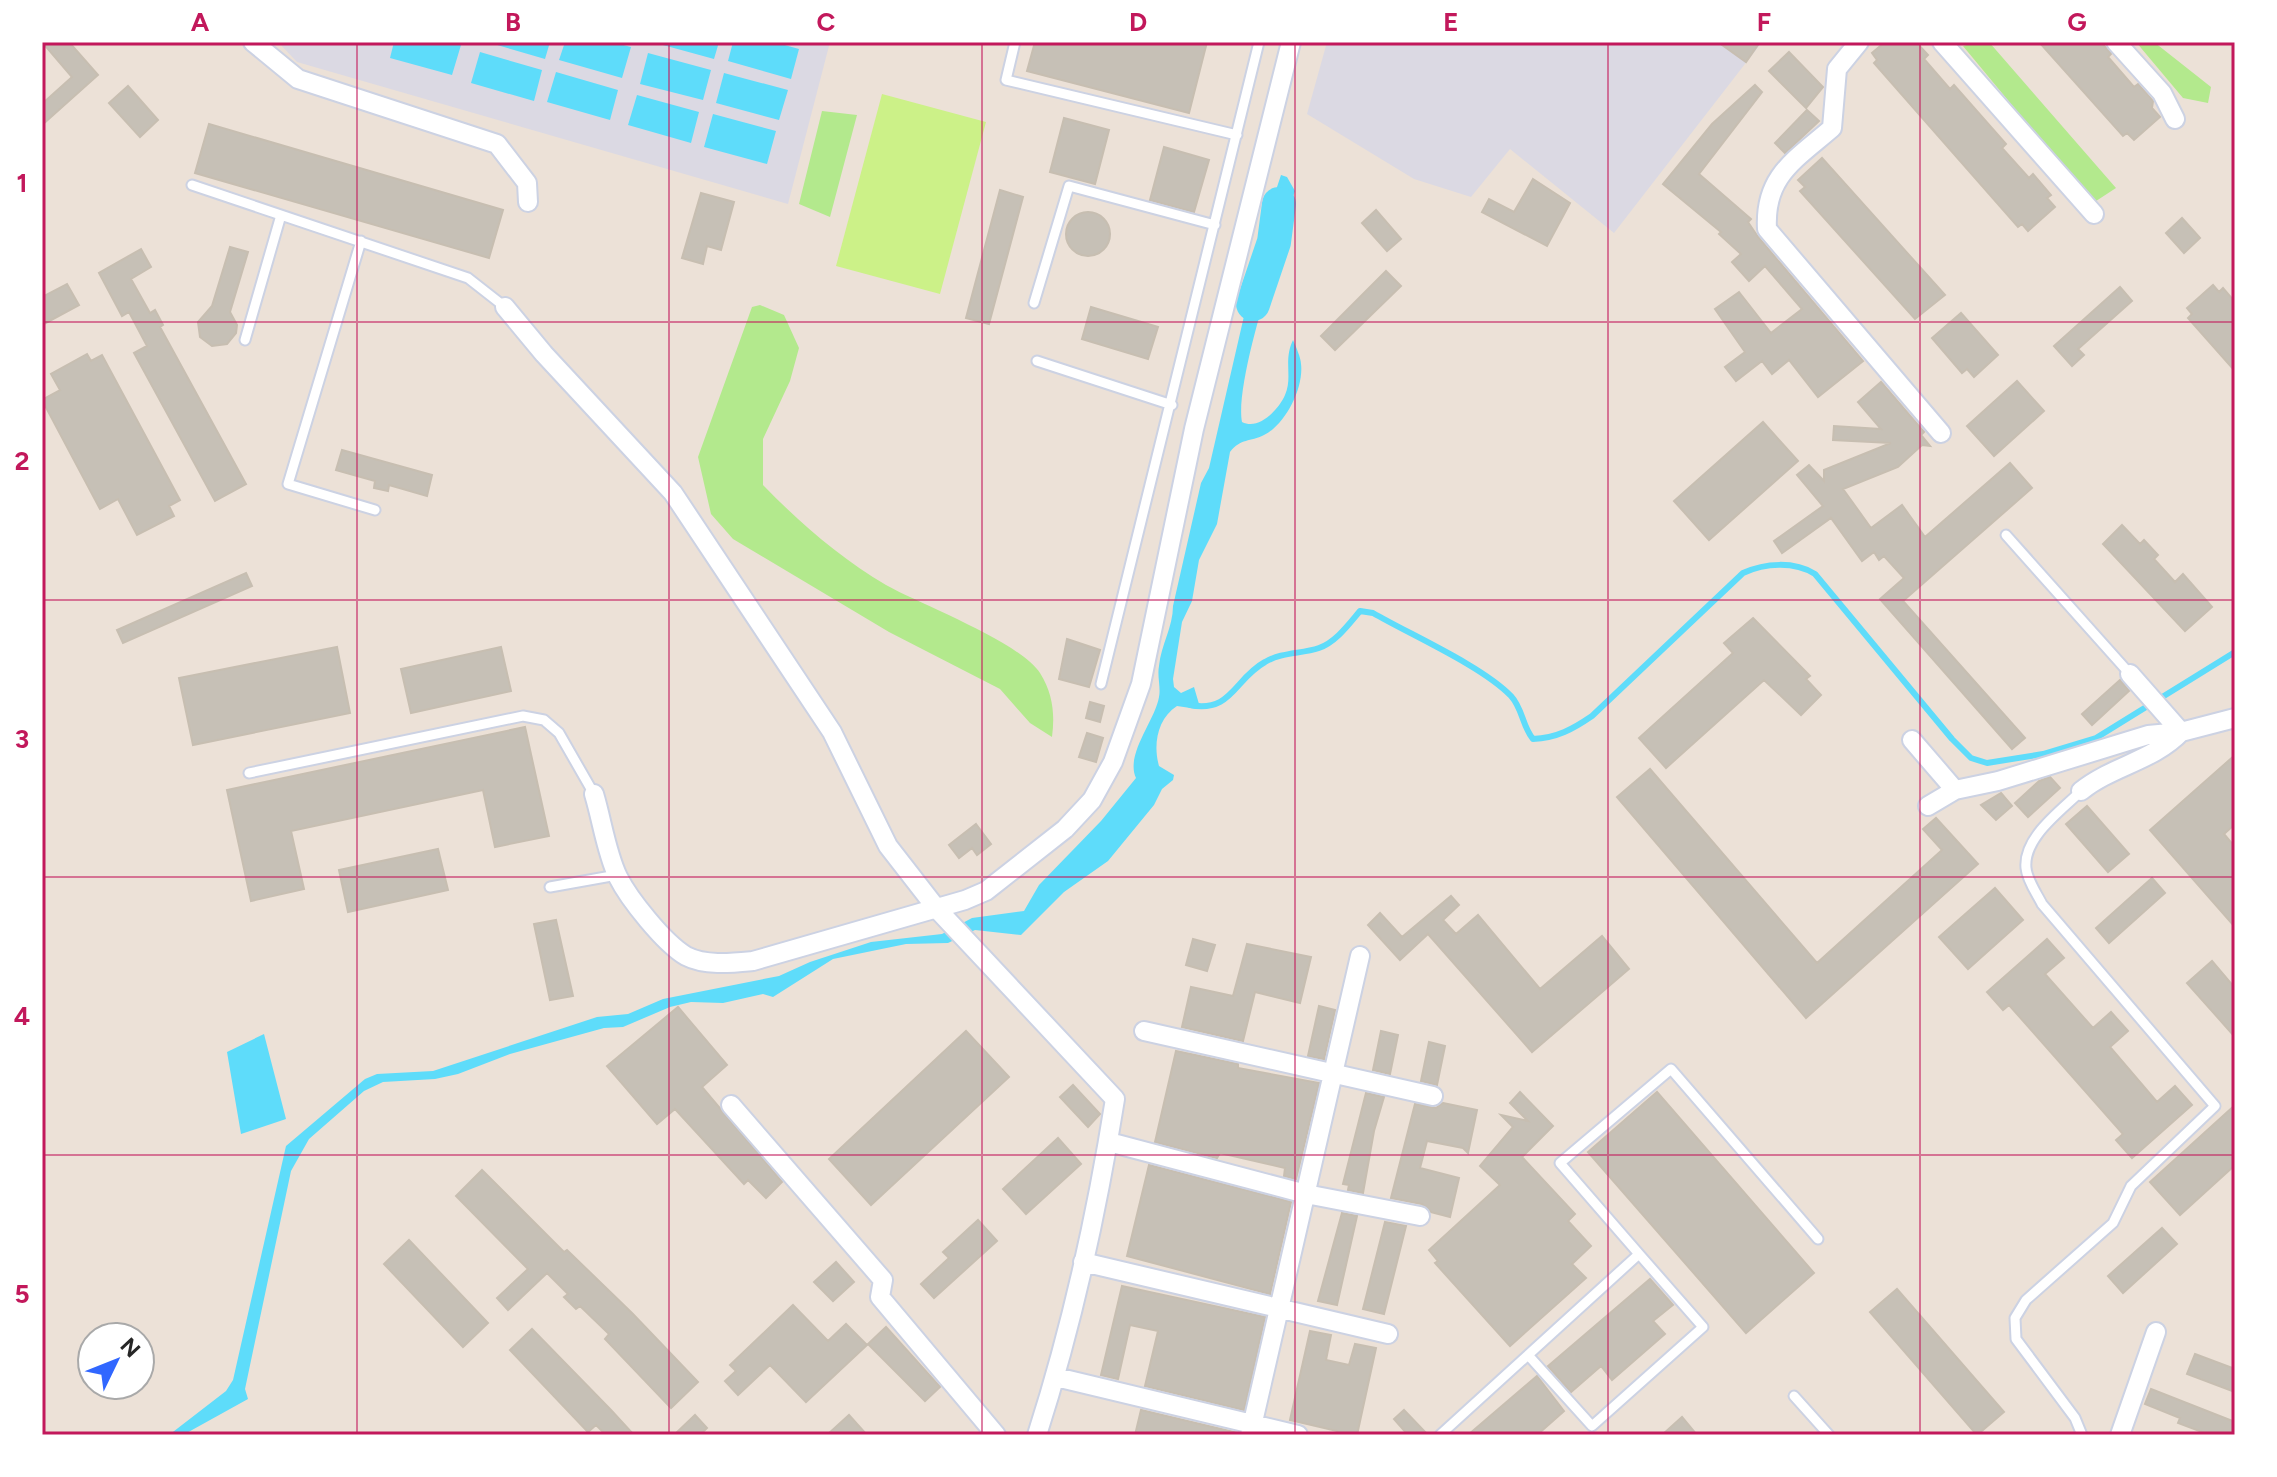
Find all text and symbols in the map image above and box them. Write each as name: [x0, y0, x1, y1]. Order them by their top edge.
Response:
text: A: [191, 6, 210, 38]
text: B: [505, 6, 521, 38]
text: C: [817, 6, 836, 38]
text: D: [1129, 6, 1147, 38]
text: E: [1443, 6, 1459, 38]
text: F: [1757, 6, 1771, 38]
text: G: [2067, 6, 2087, 38]
text: 1: [17, 167, 27, 199]
text: 2: [14, 445, 30, 477]
text: 3: [15, 723, 29, 755]
text: 4: [14, 1000, 30, 1032]
text: 5: [14, 1278, 30, 1310]
north arrow: [76, 1321, 156, 1401]
text: N: [115, 1332, 146, 1363]

